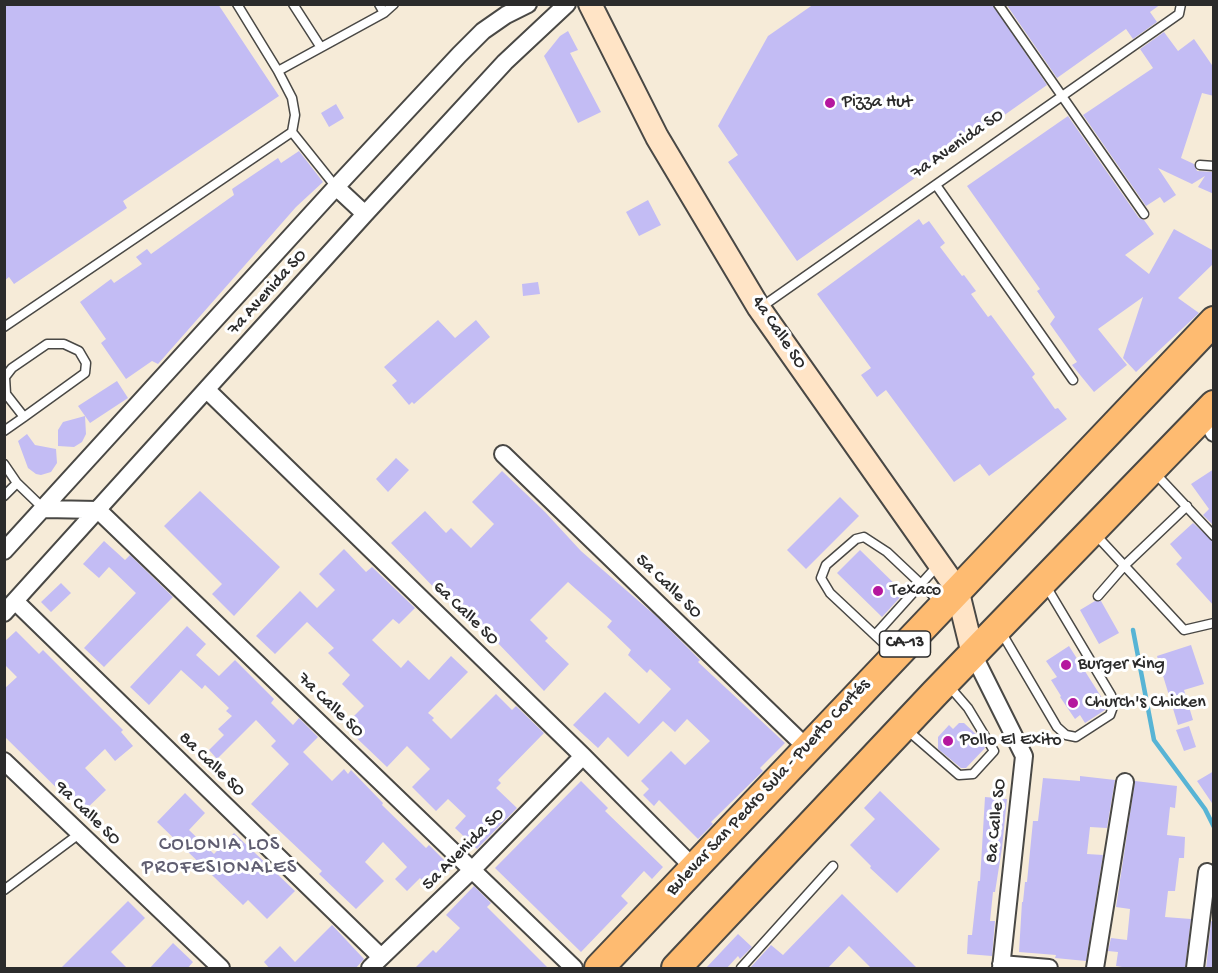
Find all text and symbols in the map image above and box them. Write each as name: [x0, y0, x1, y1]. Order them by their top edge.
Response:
place label: Pizza Hut: [842, 92, 912, 114]
marker: Pizza Hut: [823, 96, 837, 110]
street label: 7a Avenida SO: [908, 105, 1008, 185]
street label: 7a Avenida SO: [224, 246, 312, 340]
street label: 4a Calle SO: [746, 292, 810, 374]
street label: 5a Calle SO: [630, 550, 706, 624]
street label: 6a Calle SO: [427, 577, 503, 651]
place label: Texaco: [890, 580, 941, 602]
marker: Texaco: [871, 584, 885, 598]
road number: CA-13: [880, 631, 930, 657]
place label: Burger King: [1078, 654, 1165, 676]
marker: Burger King: [1059, 658, 1073, 672]
street label: 7a Calle SO: [292, 669, 368, 743]
street label: Bulevar San Pedro Sula - Puerto Cortés: [663, 675, 875, 901]
place label: Church's Chicken: [1085, 692, 1206, 714]
marker: Church's Chicken: [1066, 696, 1080, 710]
street label: 8a Calle SO: [173, 728, 249, 802]
place label: Pollo El Exito: [960, 730, 1062, 752]
marker: Pollo El Exito: [941, 734, 955, 748]
street label: 9a Calle SO: [49, 777, 125, 851]
street label: 8a Calle SO: [982, 778, 1012, 864]
street label: 5a Avenida SO: [418, 804, 510, 896]
district label: COLONIA LOS PROFESIONALES: [142, 834, 298, 881]

